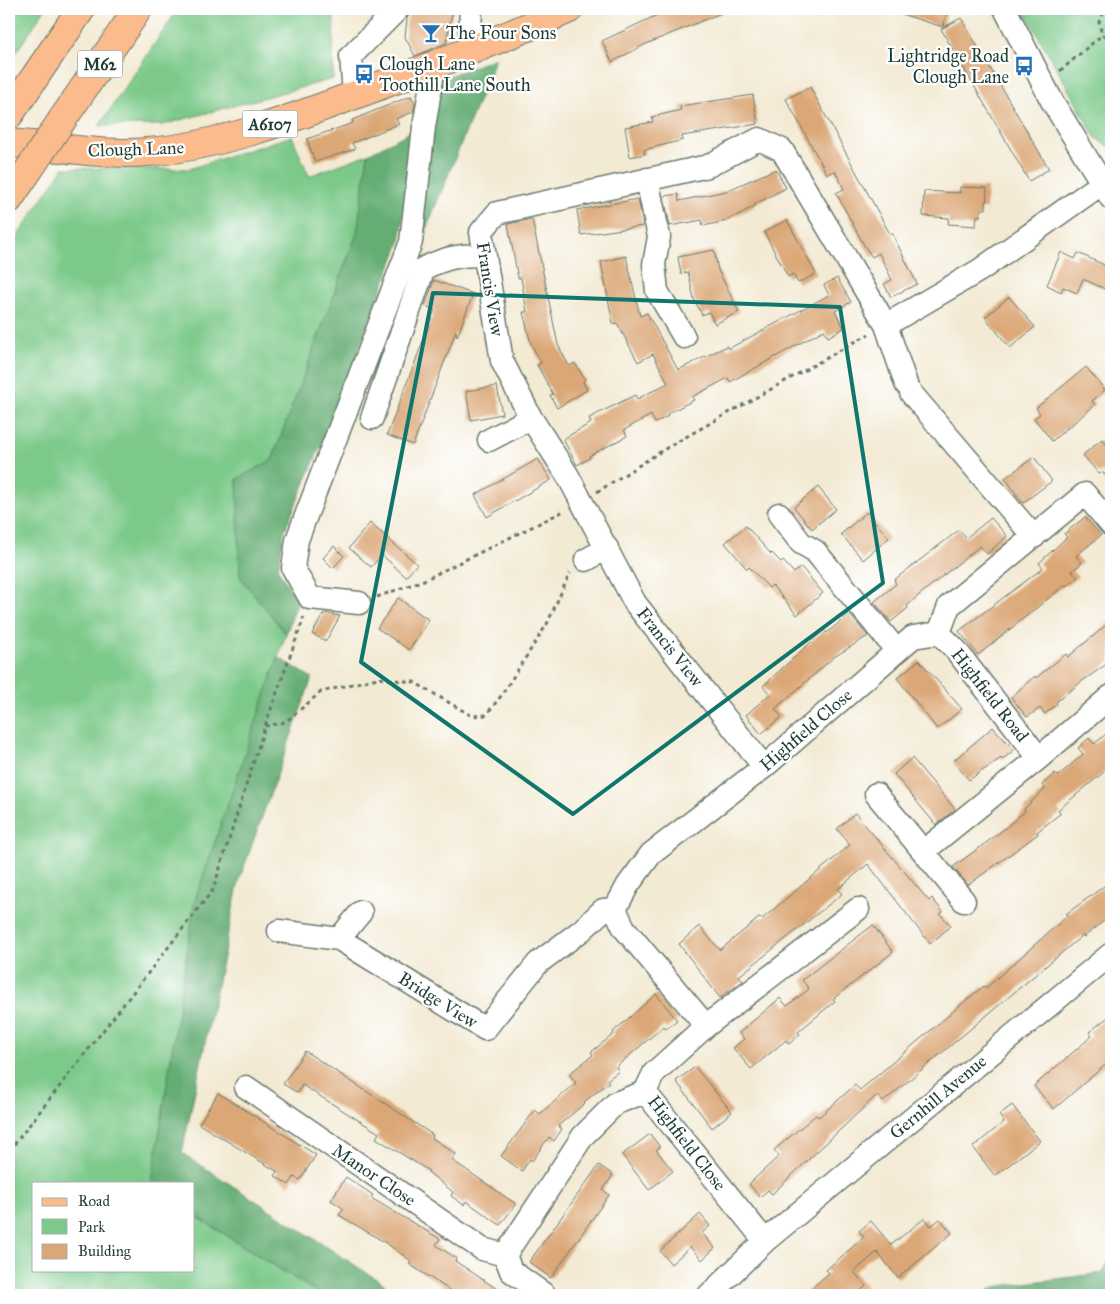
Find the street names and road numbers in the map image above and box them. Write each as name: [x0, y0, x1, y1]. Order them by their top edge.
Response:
road number: M62: [78, 51, 122, 78]
road number: A6107: [242, 110, 298, 138]
street label: Clough Lane: [88, 136, 185, 163]
street label: Francis View: [472, 240, 508, 338]
street label: Francis View: [632, 603, 708, 691]
street label: Highfield Road: [946, 644, 1033, 747]
street label: Highfield Close: [755, 684, 857, 777]
street label: Bridge View: [394, 967, 482, 1034]
street label: Gernhill Avenue: [885, 1050, 991, 1144]
street label: Highfield Close: [642, 1091, 731, 1196]
street label: Manor Close: [328, 1139, 420, 1211]

